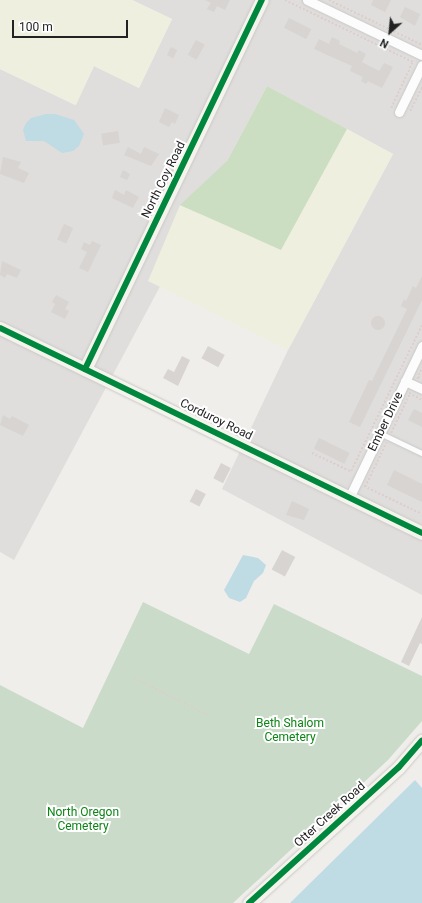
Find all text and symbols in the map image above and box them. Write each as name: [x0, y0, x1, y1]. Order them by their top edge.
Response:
scale bar: [14, 12, 130, 38]
north arrow: [370, 12, 410, 52]
text: 100 m: [19, 20, 53, 34]
text: N: [378, 36, 391, 51]
street label: North Coy Road: [139, 139, 189, 221]
street label: Ember Drive: [365, 390, 407, 454]
street label: Corduroy Road: [177, 396, 255, 444]
park label: Beth Shalom Cemetery: [256, 717, 324, 745]
street label: Otter Creek Road: [292, 779, 368, 851]
park label: North Oregon Cemetery: [47, 806, 119, 834]

